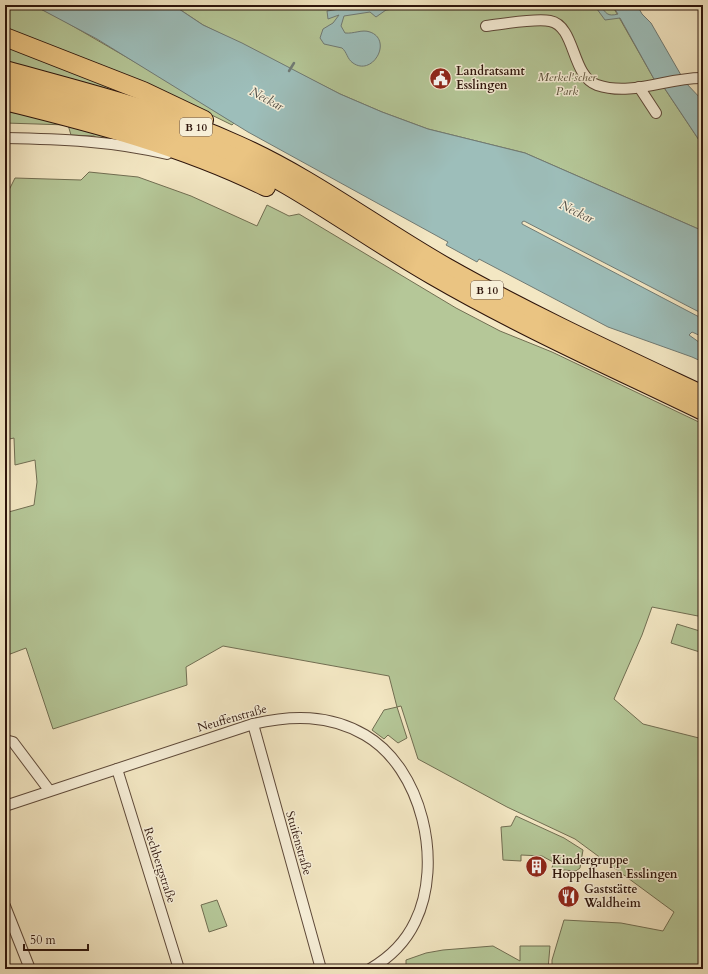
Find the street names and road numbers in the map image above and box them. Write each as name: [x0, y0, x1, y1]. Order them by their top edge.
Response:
road number: B 10: [180, 118, 212, 136]
road number: B 10: [471, 281, 503, 299]
street label: Neuffenstraße: [195, 700, 269, 736]
street label: Stuifenstraße: [282, 809, 316, 877]
street label: Rechbergstraße: [140, 825, 180, 905]

